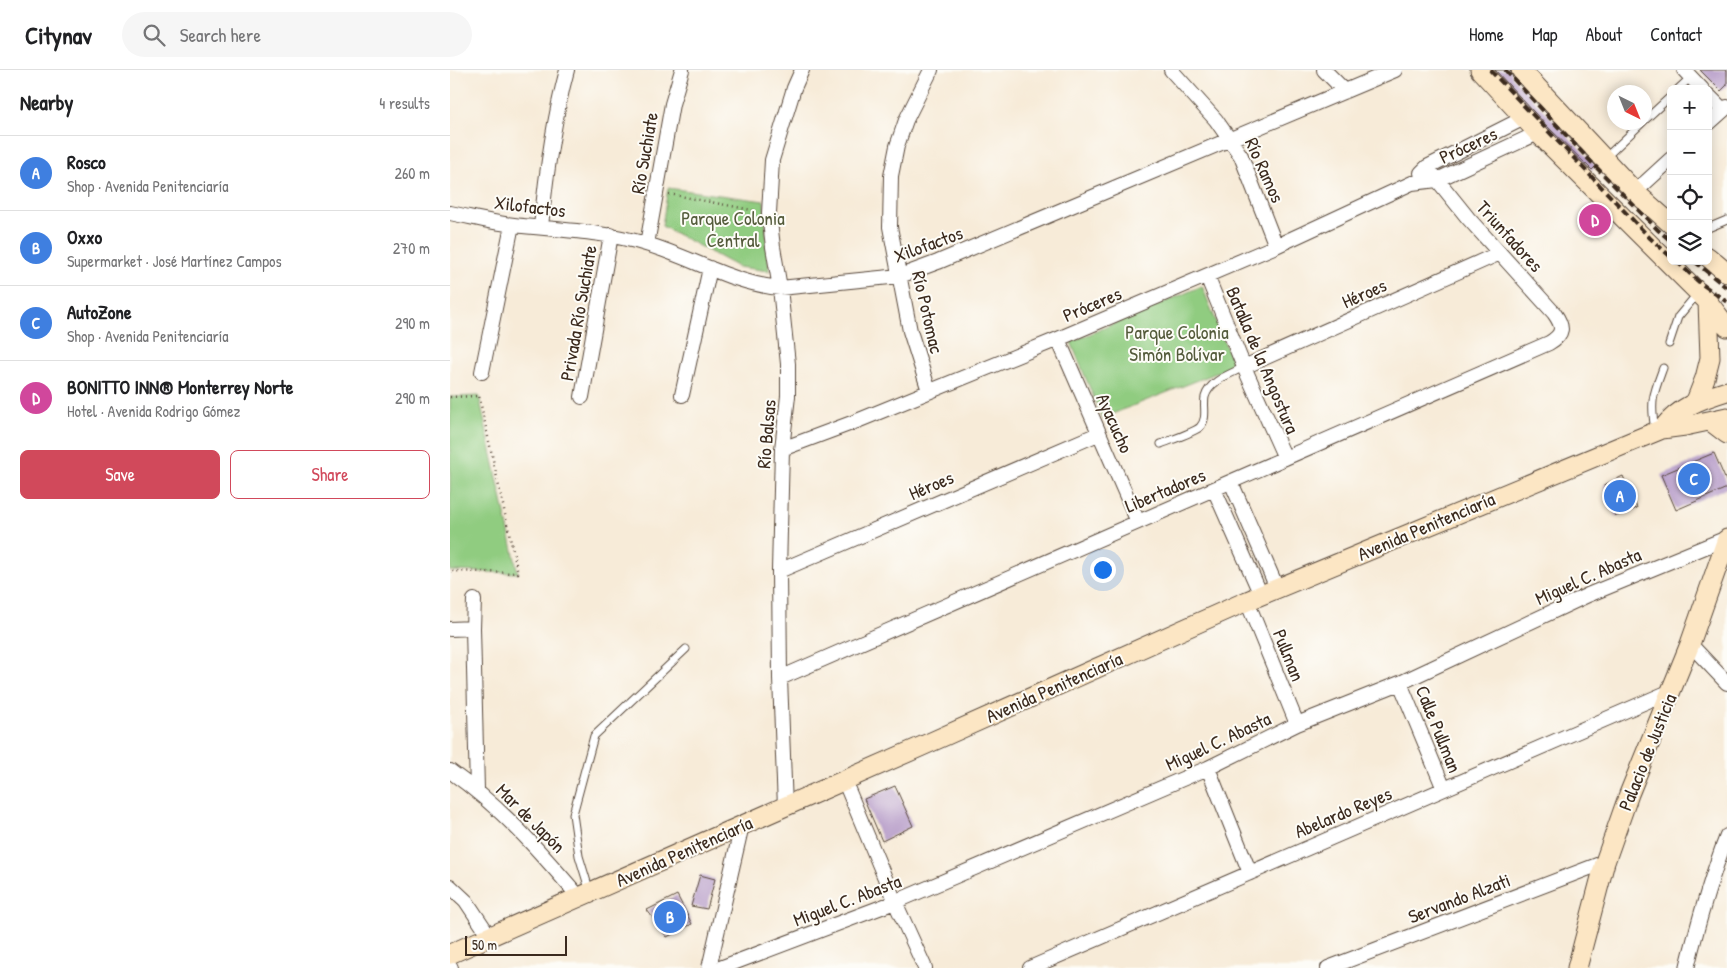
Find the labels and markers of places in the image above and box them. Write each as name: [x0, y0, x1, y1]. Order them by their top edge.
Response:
pin: D: [1579, 201, 1611, 239]
pin: C: [1678, 460, 1710, 498]
pin: A: [1604, 477, 1636, 515]
pin: B: [654, 898, 686, 936]

